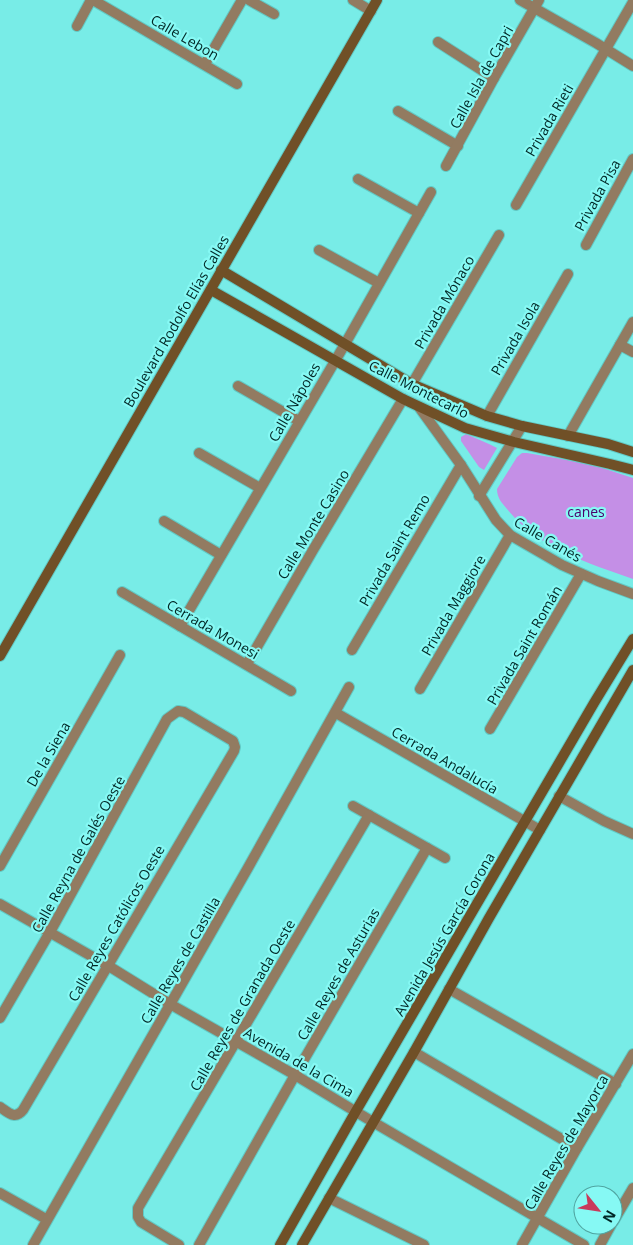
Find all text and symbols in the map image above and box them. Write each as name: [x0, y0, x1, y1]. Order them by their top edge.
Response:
street label: Calle Lebon: [147, 10, 223, 64]
street label: Calle Isla de Capri: [445, 22, 517, 132]
street label: Privada Rieti: [521, 80, 577, 160]
street label: Privada Pisa: [570, 156, 624, 234]
street label: Boulevard Rodolfo Elías Calles: [119, 231, 233, 410]
street label: Privada Mónaco: [410, 252, 478, 352]
street label: Privada Isola: [486, 297, 544, 379]
street label: Calle Montecarlo: [366, 356, 472, 422]
street label: Calle Nápoles: [264, 359, 325, 445]
street label: Calle Monte Casino: [273, 466, 353, 582]
street label: Privada Saint Remo: [354, 490, 434, 610]
park label: canes: [567, 502, 605, 521]
street label: Calle Canés: [511, 512, 585, 566]
street label: Privada Maggiore: [416, 551, 490, 659]
street label: Privada Saint Román: [482, 582, 566, 708]
street label: Cerrada Monesi: [163, 595, 263, 663]
street label: De la Siena: [22, 718, 74, 790]
street label: Cerrada Andalucía: [388, 722, 502, 798]
street label: Calle Reyna de Galés Oeste: [27, 772, 129, 936]
street label: Calle Reyes Católicos Oeste: [63, 841, 169, 1005]
street label: Avenida Jesús García Corona: [389, 849, 499, 1019]
street label: Calle Reyes de Castilla: [136, 893, 224, 1027]
street label: Calle Reyes de Asturias: [292, 904, 384, 1044]
street label: Calle Reyes de Granada Oeste: [185, 916, 299, 1094]
street label: Avenida de la Cima: [241, 1023, 357, 1101]
street label: Calle Reyes de Mayorca: [520, 1071, 612, 1213]
north arrow: [573, 1185, 623, 1235]
text: N: [599, 1207, 621, 1226]

